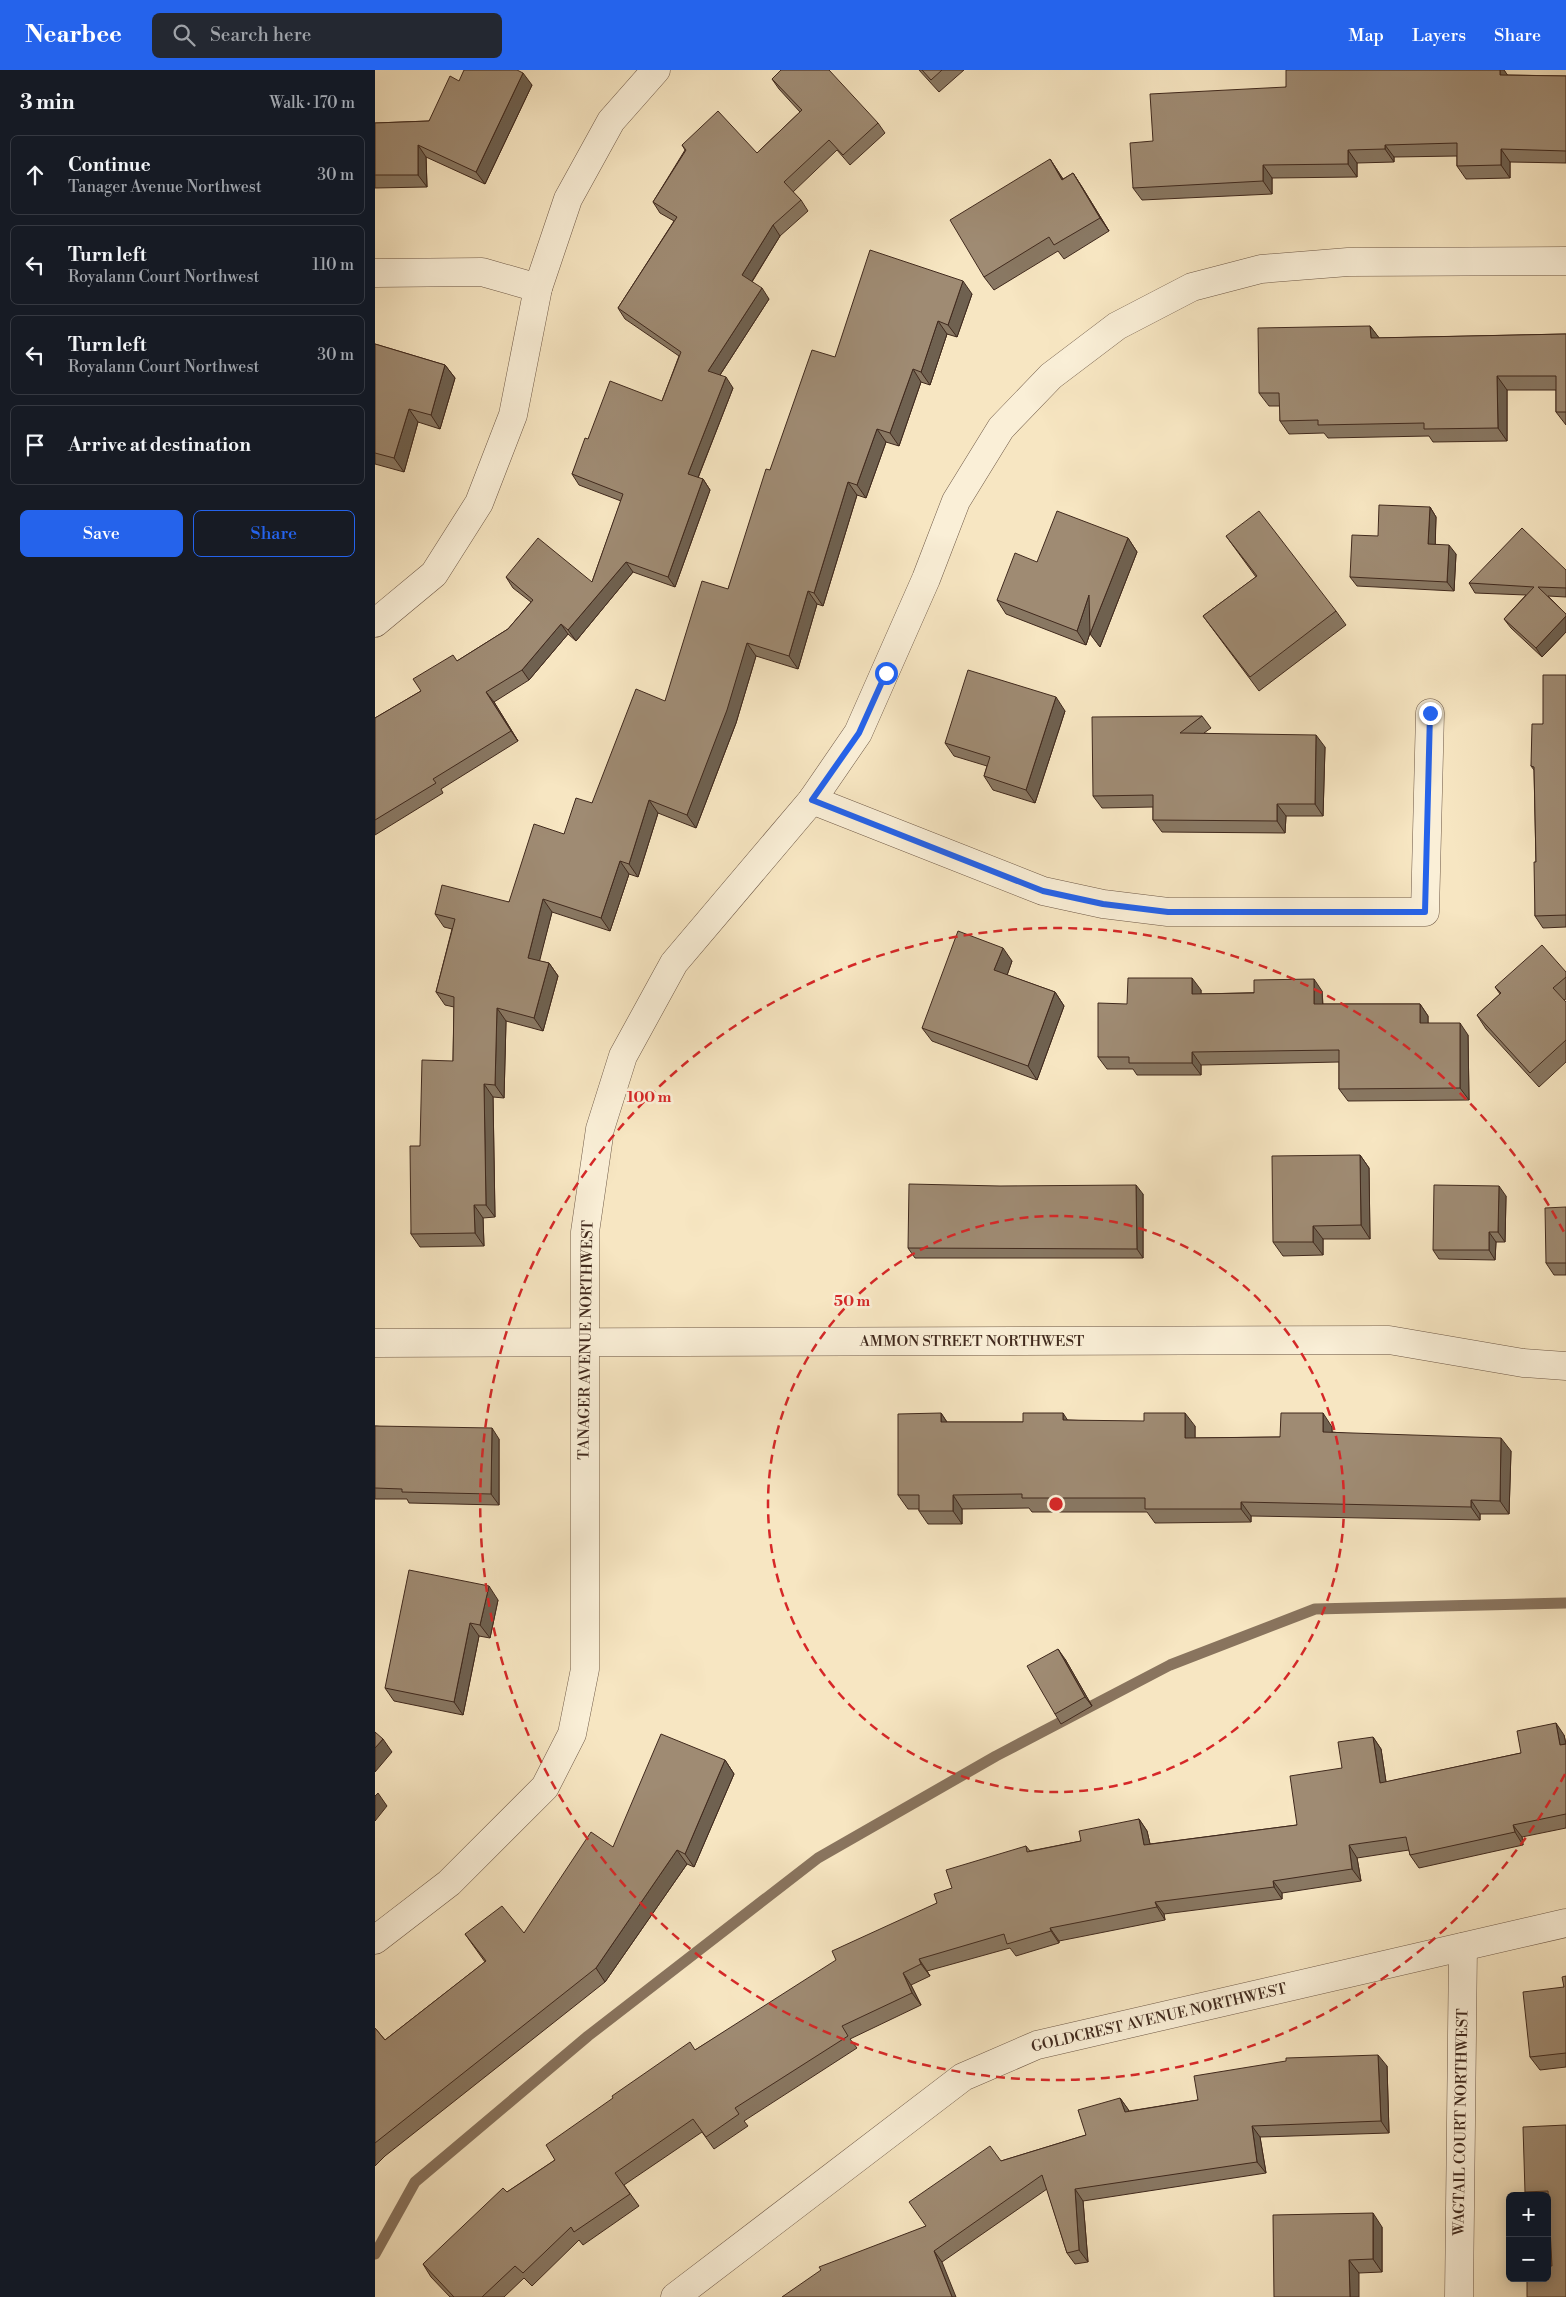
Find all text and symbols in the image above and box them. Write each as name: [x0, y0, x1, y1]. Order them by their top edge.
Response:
search box: [152, 13, 502, 58]
text: Nearbee: [25, 20, 122, 50]
icon: search: [170, 21, 198, 49]
text: Search here: [210, 23, 311, 47]
text: Map: [1349, 24, 1384, 47]
text: Layers: [1412, 24, 1466, 47]
text: Share: [1494, 24, 1541, 47]
text: 3 min: [20, 90, 75, 116]
text: Walk · 170 m: [269, 93, 355, 113]
text: Continue: [68, 153, 151, 177]
icon: ahead: [21, 161, 49, 189]
text: 30 m: [317, 165, 354, 185]
text: Tanager Avenue Northwest: [68, 177, 262, 197]
text: Turn left: [68, 243, 147, 267]
icon: left: [21, 251, 49, 279]
text: 110 m: [312, 255, 354, 275]
text: Royalann Court Northwest: [68, 267, 259, 287]
text: Turn left: [68, 333, 147, 357]
icon: left: [21, 341, 49, 369]
text: 30 m: [317, 345, 354, 365]
text: Royalann Court Northwest: [68, 357, 259, 377]
icon: arrive: [21, 431, 49, 459]
text: Arrive at destination: [68, 433, 251, 457]
button: Save: [20, 510, 183, 557]
button: Share: [193, 510, 355, 557]
route start: [875, 662, 898, 685]
route end: [1419, 702, 1442, 725]
text: 100 m: [627, 1088, 672, 1107]
street label: TANAGER AVENUE NORTHWEST: [574, 1219, 598, 1460]
text: 50 m: [834, 1292, 870, 1311]
street label: AMMON STREET NORTHWEST: [859, 1332, 1085, 1351]
centre of rings: [1047, 1495, 1065, 1513]
street label: GOLDCREST AVENUE NORTHWEST: [1029, 1979, 1289, 2057]
street label: WAGTAIL COURT NORTHWEST: [1449, 2008, 1472, 2237]
map controls: [1506, 2192, 1551, 2282]
button: +: [1506, 2192, 1551, 2237]
button: −: [1506, 2237, 1551, 2282]

